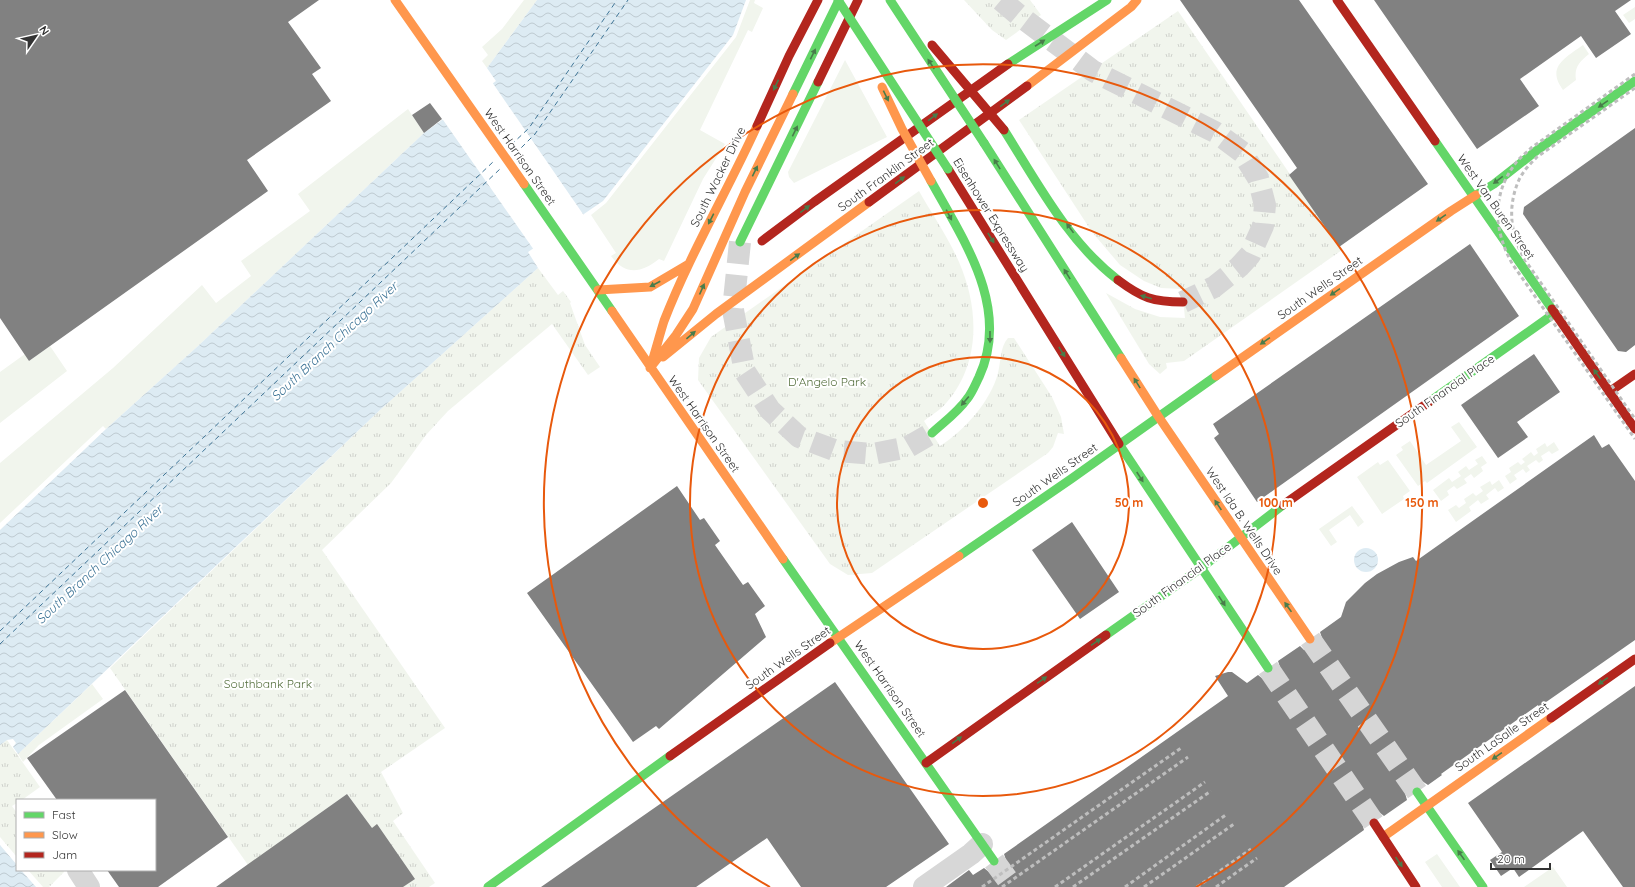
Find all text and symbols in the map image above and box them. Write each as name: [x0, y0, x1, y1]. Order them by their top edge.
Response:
north arrow: [16, 16, 56, 56]
text: N: [36, 23, 52, 38]
one-way arrow: [1035, 39, 1045, 47]
one-way arrow: [810, 48, 816, 60]
one-way arrow: [927, 59, 935, 69]
one-way arrow: [773, 80, 779, 91]
one-way arrow: [883, 90, 889, 101]
one-way arrow: [999, 99, 1010, 107]
one-way arrow: [1598, 100, 1608, 108]
street label: West Harrison Street: [481, 105, 559, 208]
one-way arrow: [927, 112, 938, 121]
street label: South Wacker Drive: [687, 124, 748, 229]
one-way arrow: [792, 126, 798, 137]
street label: South Franklin Street: [835, 135, 937, 214]
street label: West Van Buren Street: [1454, 151, 1538, 262]
street label: Eisenhower Expressway: [950, 155, 1033, 275]
one-way arrow: [994, 158, 1001, 170]
one-way arrow: [752, 165, 759, 177]
one-way arrow: [894, 176, 905, 184]
one-way arrow: [1493, 176, 1504, 185]
one-way arrow: [799, 205, 810, 213]
one-way arrow: [946, 210, 953, 221]
one-way arrow: [708, 213, 714, 224]
one-way arrow: [1436, 214, 1447, 222]
one-way arrow: [1066, 223, 1074, 233]
one-way arrow: [987, 232, 994, 244]
one-way arrow: [789, 252, 800, 261]
street label: South Wells Street: [1274, 253, 1365, 323]
one-way arrow: [1063, 269, 1071, 279]
water label: South Branch Chicago River: [267, 277, 402, 404]
one-way arrow: [649, 280, 661, 287]
one-way arrow: [698, 283, 705, 295]
one-way arrow: [1329, 289, 1340, 296]
one-way arrow: [1140, 294, 1152, 300]
one-way arrow: [686, 331, 696, 339]
one-way arrow: [987, 331, 993, 344]
one-way arrow: [1260, 337, 1271, 345]
one-way arrow: [1058, 346, 1065, 358]
street label: South Financial Place: [1392, 351, 1497, 431]
one-way arrow: [1593, 368, 1601, 379]
street label: West Harrison Street: [665, 372, 743, 475]
park label: D'Angelo Park: [788, 374, 866, 389]
one-way arrow: [1133, 378, 1141, 388]
one-way arrow: [960, 396, 969, 407]
street label: South Wells Street: [1009, 440, 1100, 510]
street label: West Ida B. Wells Drive: [1203, 464, 1286, 578]
one-way arrow: [1136, 472, 1144, 482]
text: 50 m: [1115, 495, 1143, 510]
text: 100 m: [1259, 495, 1293, 510]
text: 150 m: [1405, 495, 1439, 510]
centre of rings: [976, 496, 990, 510]
water label: South Branch Chicago River: [32, 500, 167, 627]
one-way arrow: [1214, 500, 1222, 510]
street label: South Financial Place: [1130, 539, 1234, 620]
one-way arrow: [1218, 596, 1226, 606]
one-way arrow: [1284, 602, 1292, 612]
street label: South Wells Street: [742, 623, 833, 693]
street label: West Harrison Street: [851, 637, 929, 740]
one-way arrow: [1091, 638, 1101, 646]
park label: Southbank Park: [224, 676, 312, 691]
one-way arrow: [1037, 676, 1047, 684]
one-way arrow: [1598, 677, 1608, 685]
street label: South LaSalle Street: [1452, 699, 1551, 775]
one-way arrow: [952, 736, 963, 744]
one-way arrow: [1492, 752, 1502, 760]
legend: [16, 799, 156, 871]
text: Fast: [52, 807, 76, 822]
text: Slow: [52, 827, 78, 842]
scale bar: [1491, 845, 1550, 871]
text: Jam: [52, 847, 77, 862]
one-way arrow: [1457, 850, 1465, 860]
text: 20 m: [1497, 851, 1525, 866]
one-way arrow: [1395, 857, 1403, 867]

